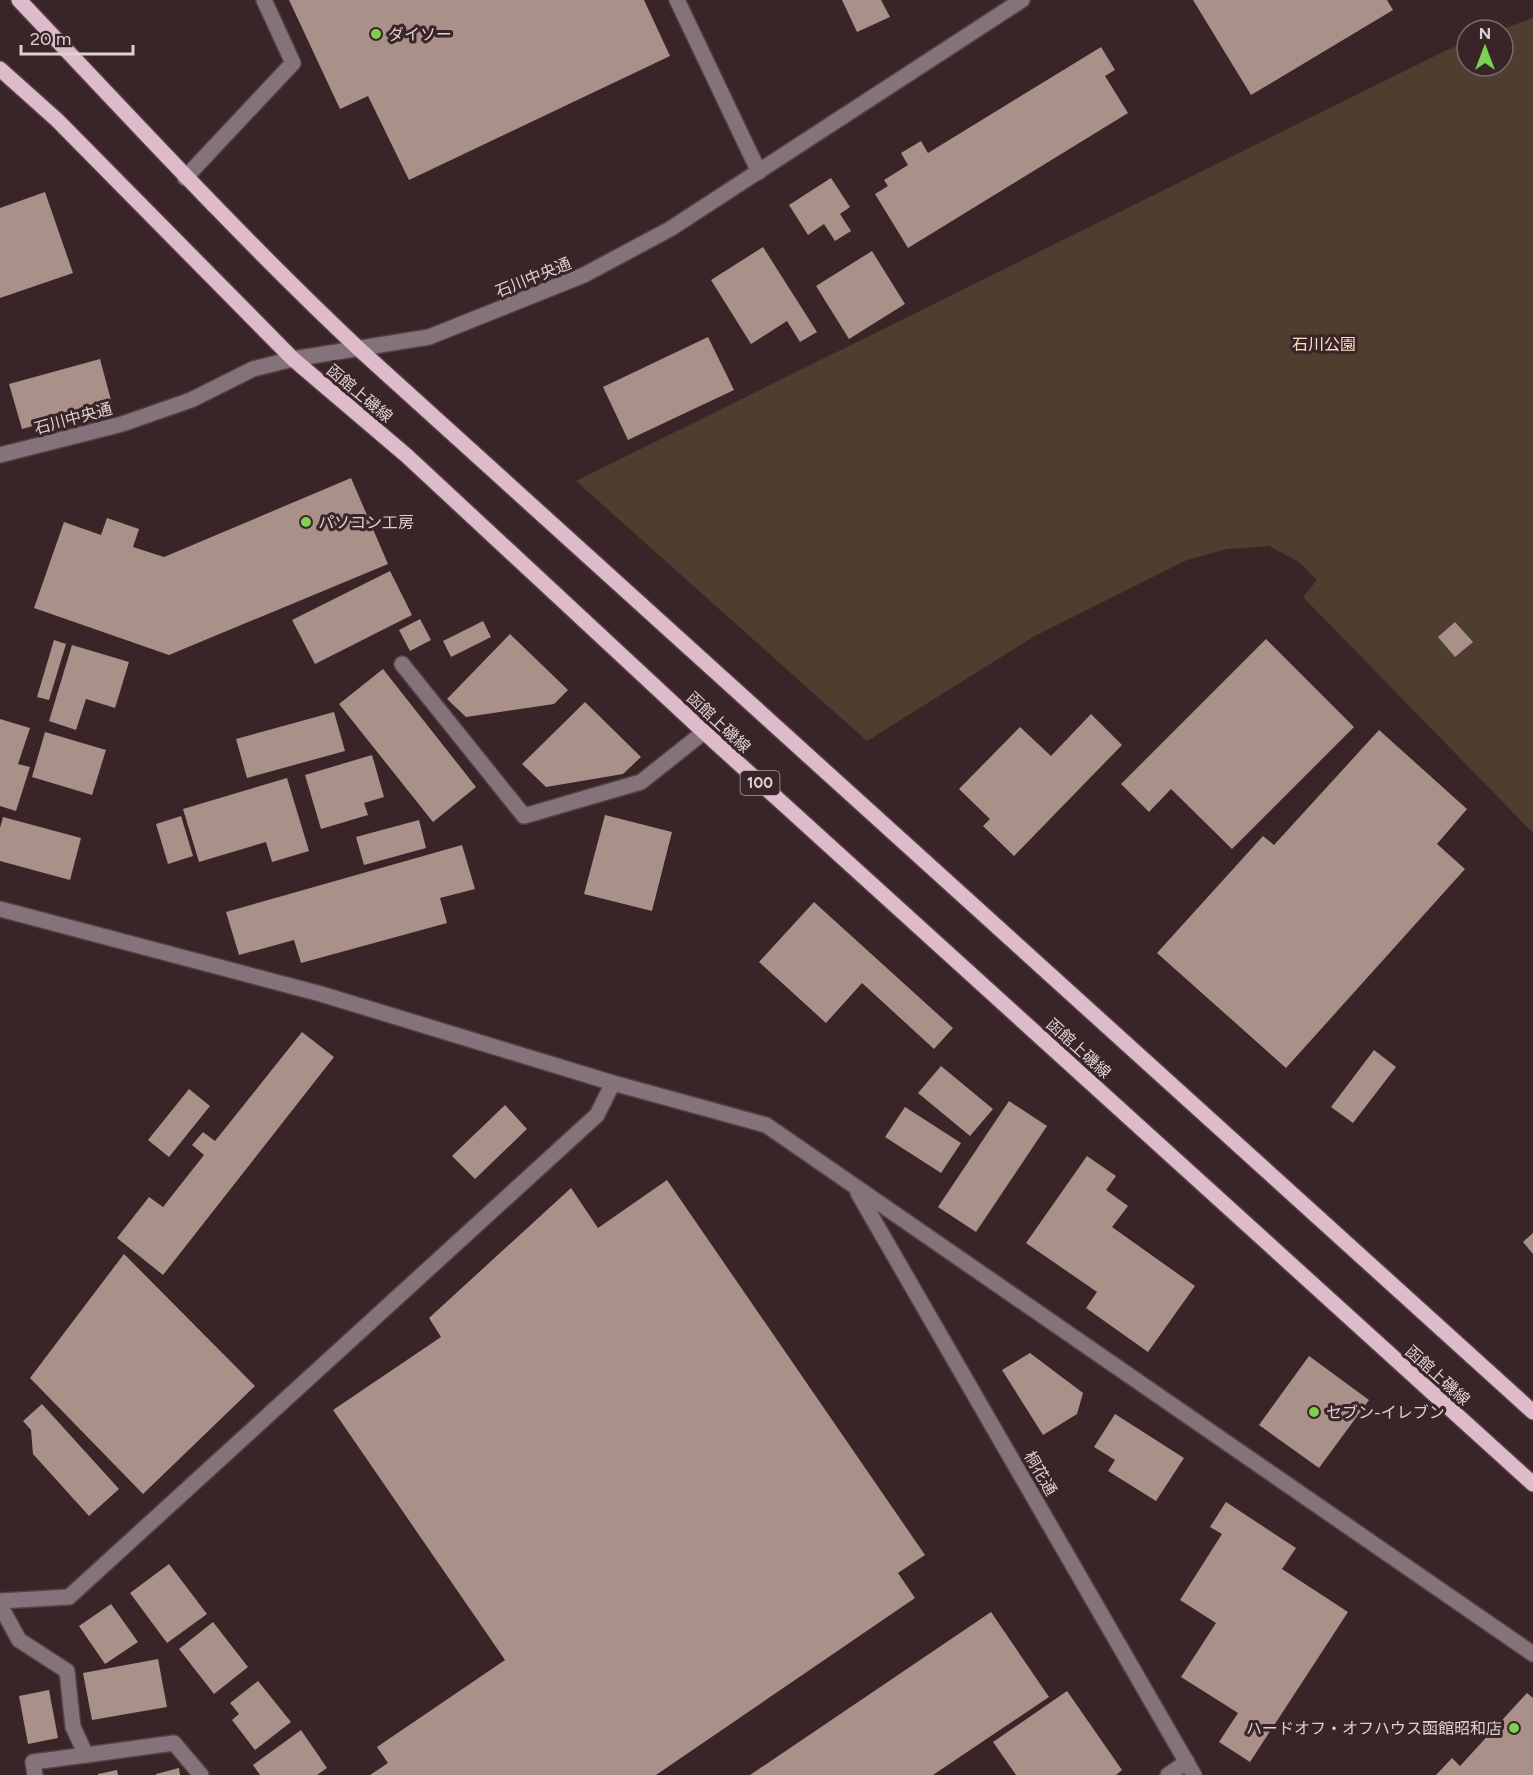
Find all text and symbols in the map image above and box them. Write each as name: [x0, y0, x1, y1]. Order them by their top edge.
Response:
scale bar: [21, 18, 134, 56]
north arrow: [1455, 18, 1515, 78]
text: N: [1479, 24, 1491, 43]
place label: ダイソー: [388, 25, 452, 44]
marker: ダイソー: [369, 27, 383, 41]
text: 20 m: [30, 28, 71, 50]
street label: 石川中央通: [493, 254, 574, 301]
park label: 石川公園: [1292, 335, 1356, 354]
street label: 函館上磯線: [323, 360, 396, 426]
street label: 石川中央通: [32, 399, 114, 438]
place label: パソコン工房: [318, 513, 414, 532]
marker: パソコン工房: [299, 515, 313, 529]
street label: 函館上磯線: [683, 688, 754, 757]
road number: 100: [740, 771, 780, 795]
street label: 函館上磯線: [1043, 1015, 1115, 1082]
street label: 函館上磯線: [1402, 1342, 1474, 1409]
place label: セブン-イレブン: [1326, 1403, 1445, 1422]
marker: セブン-イレブン: [1307, 1405, 1321, 1419]
street label: 桐花通: [1020, 1448, 1061, 1499]
place label: ハードオフ・オフハウス函館昭和店: [1246, 1719, 1502, 1738]
marker: ハードオフ・オフハウス函館昭和店: [1507, 1721, 1521, 1735]

